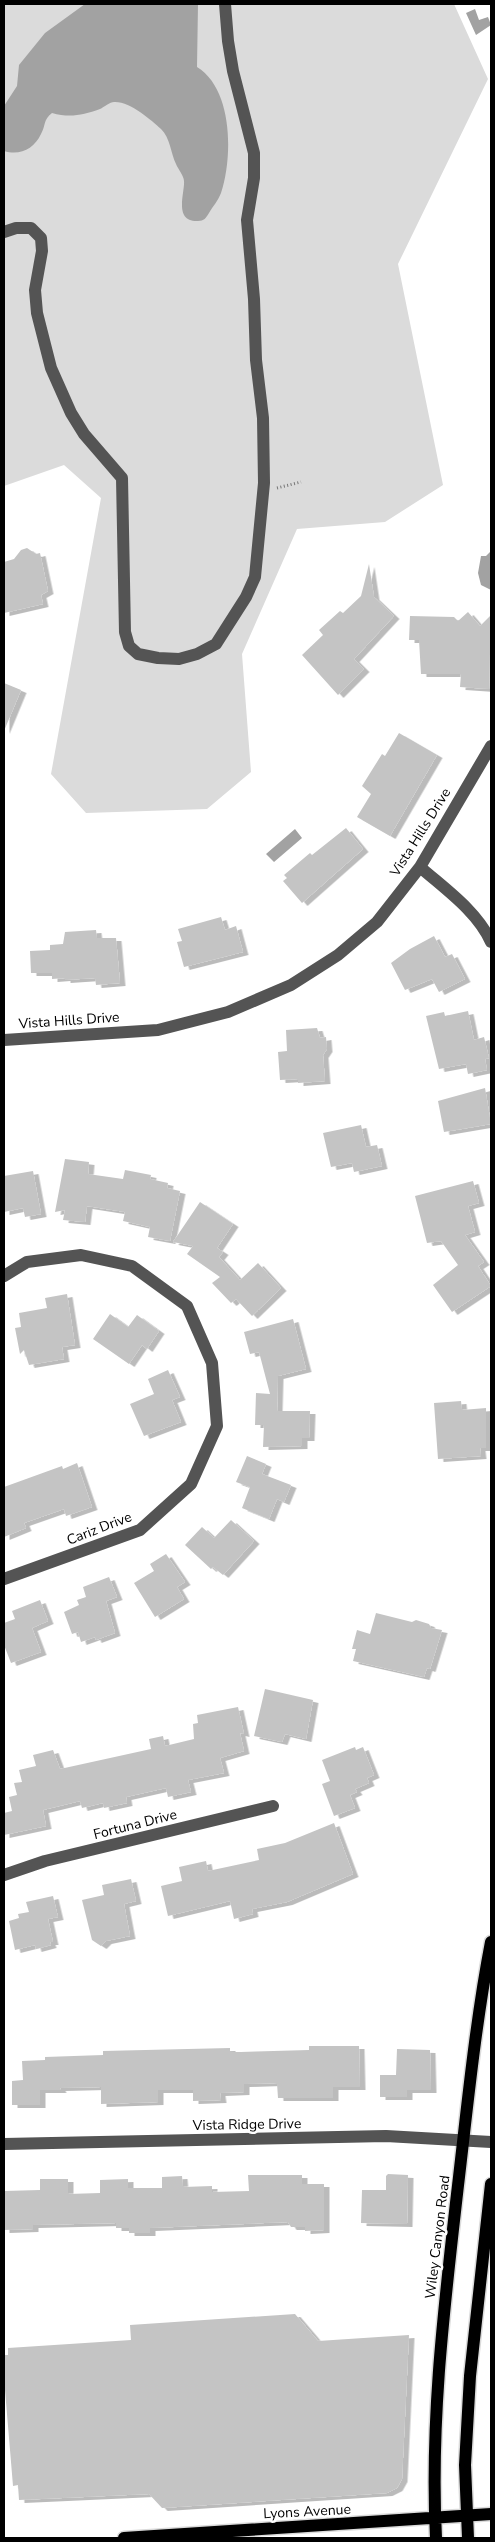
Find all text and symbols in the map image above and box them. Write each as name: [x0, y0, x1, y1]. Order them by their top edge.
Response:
street label: Vista Hills Drive: [385, 784, 455, 881]
street label: Vista Hills Drive: [17, 1007, 120, 1034]
street label: Cariz Drive: [64, 1507, 134, 1550]
street label: Fortuna Drive: [91, 1805, 179, 1844]
street label: Vista Ridge Drive: [191, 2114, 302, 2135]
street label: Wiley Canyon Road: [420, 2174, 455, 2300]
street label: Lyons Avenue: [263, 2500, 351, 2523]

